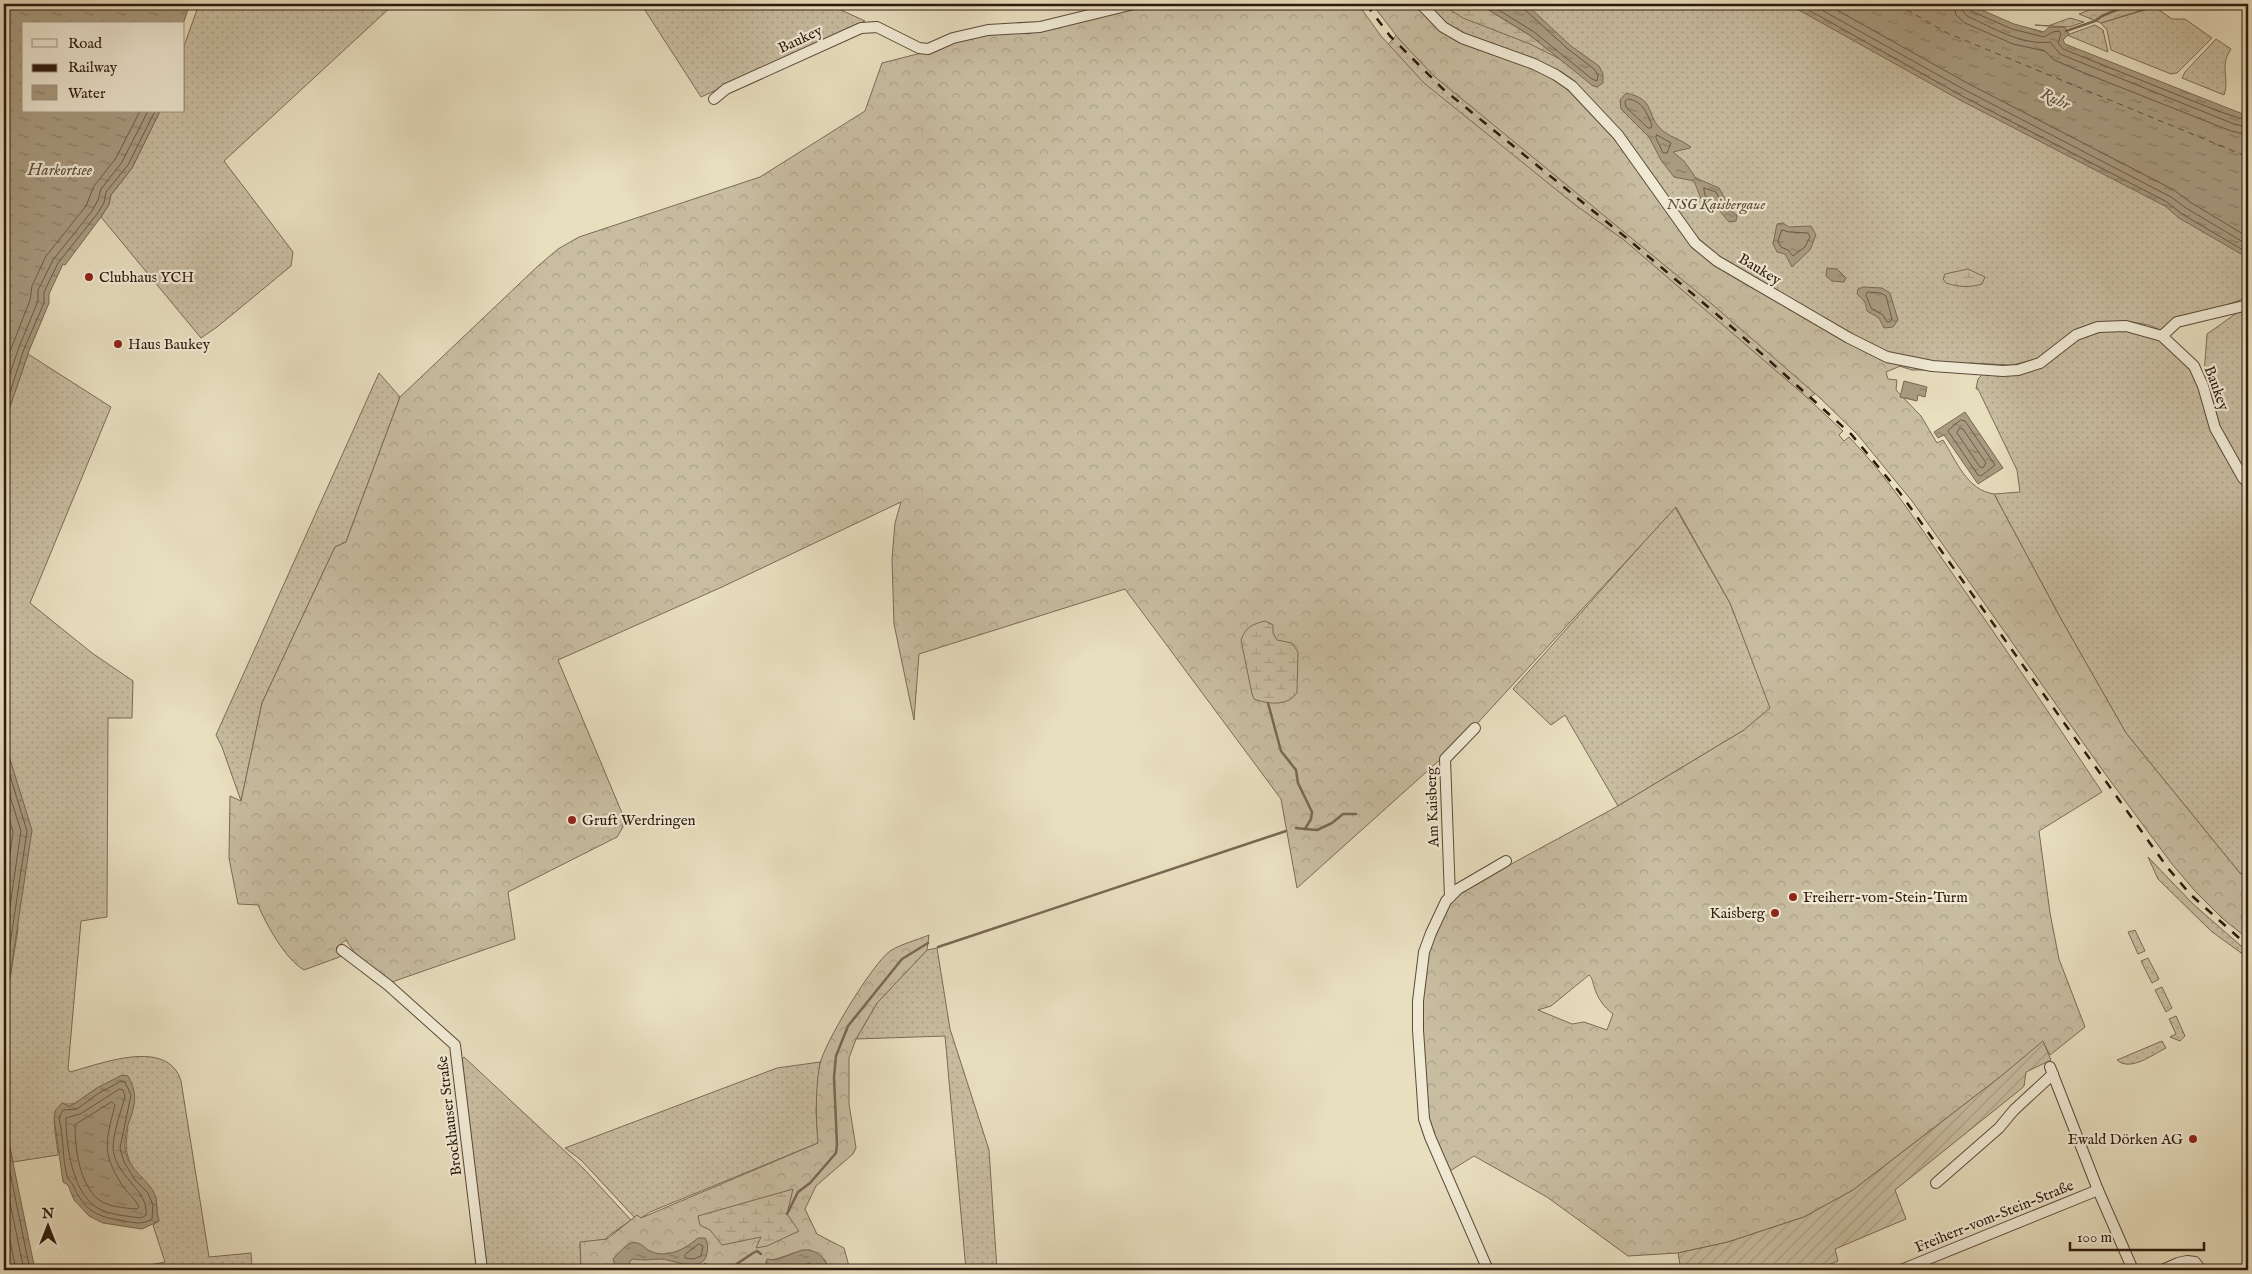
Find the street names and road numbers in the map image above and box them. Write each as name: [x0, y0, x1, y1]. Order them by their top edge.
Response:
street label: Baukey: [775, 21, 826, 58]
street label: Baukey: [1735, 249, 1785, 290]
street label: Baukey: [2200, 363, 2234, 414]
street label: Am Kaisberg: [1422, 766, 1443, 848]
street label: Brockhauser Straße: [433, 1055, 466, 1177]
street label: Freiherr-vom-Stein-Straße: [1912, 1176, 2077, 1257]

